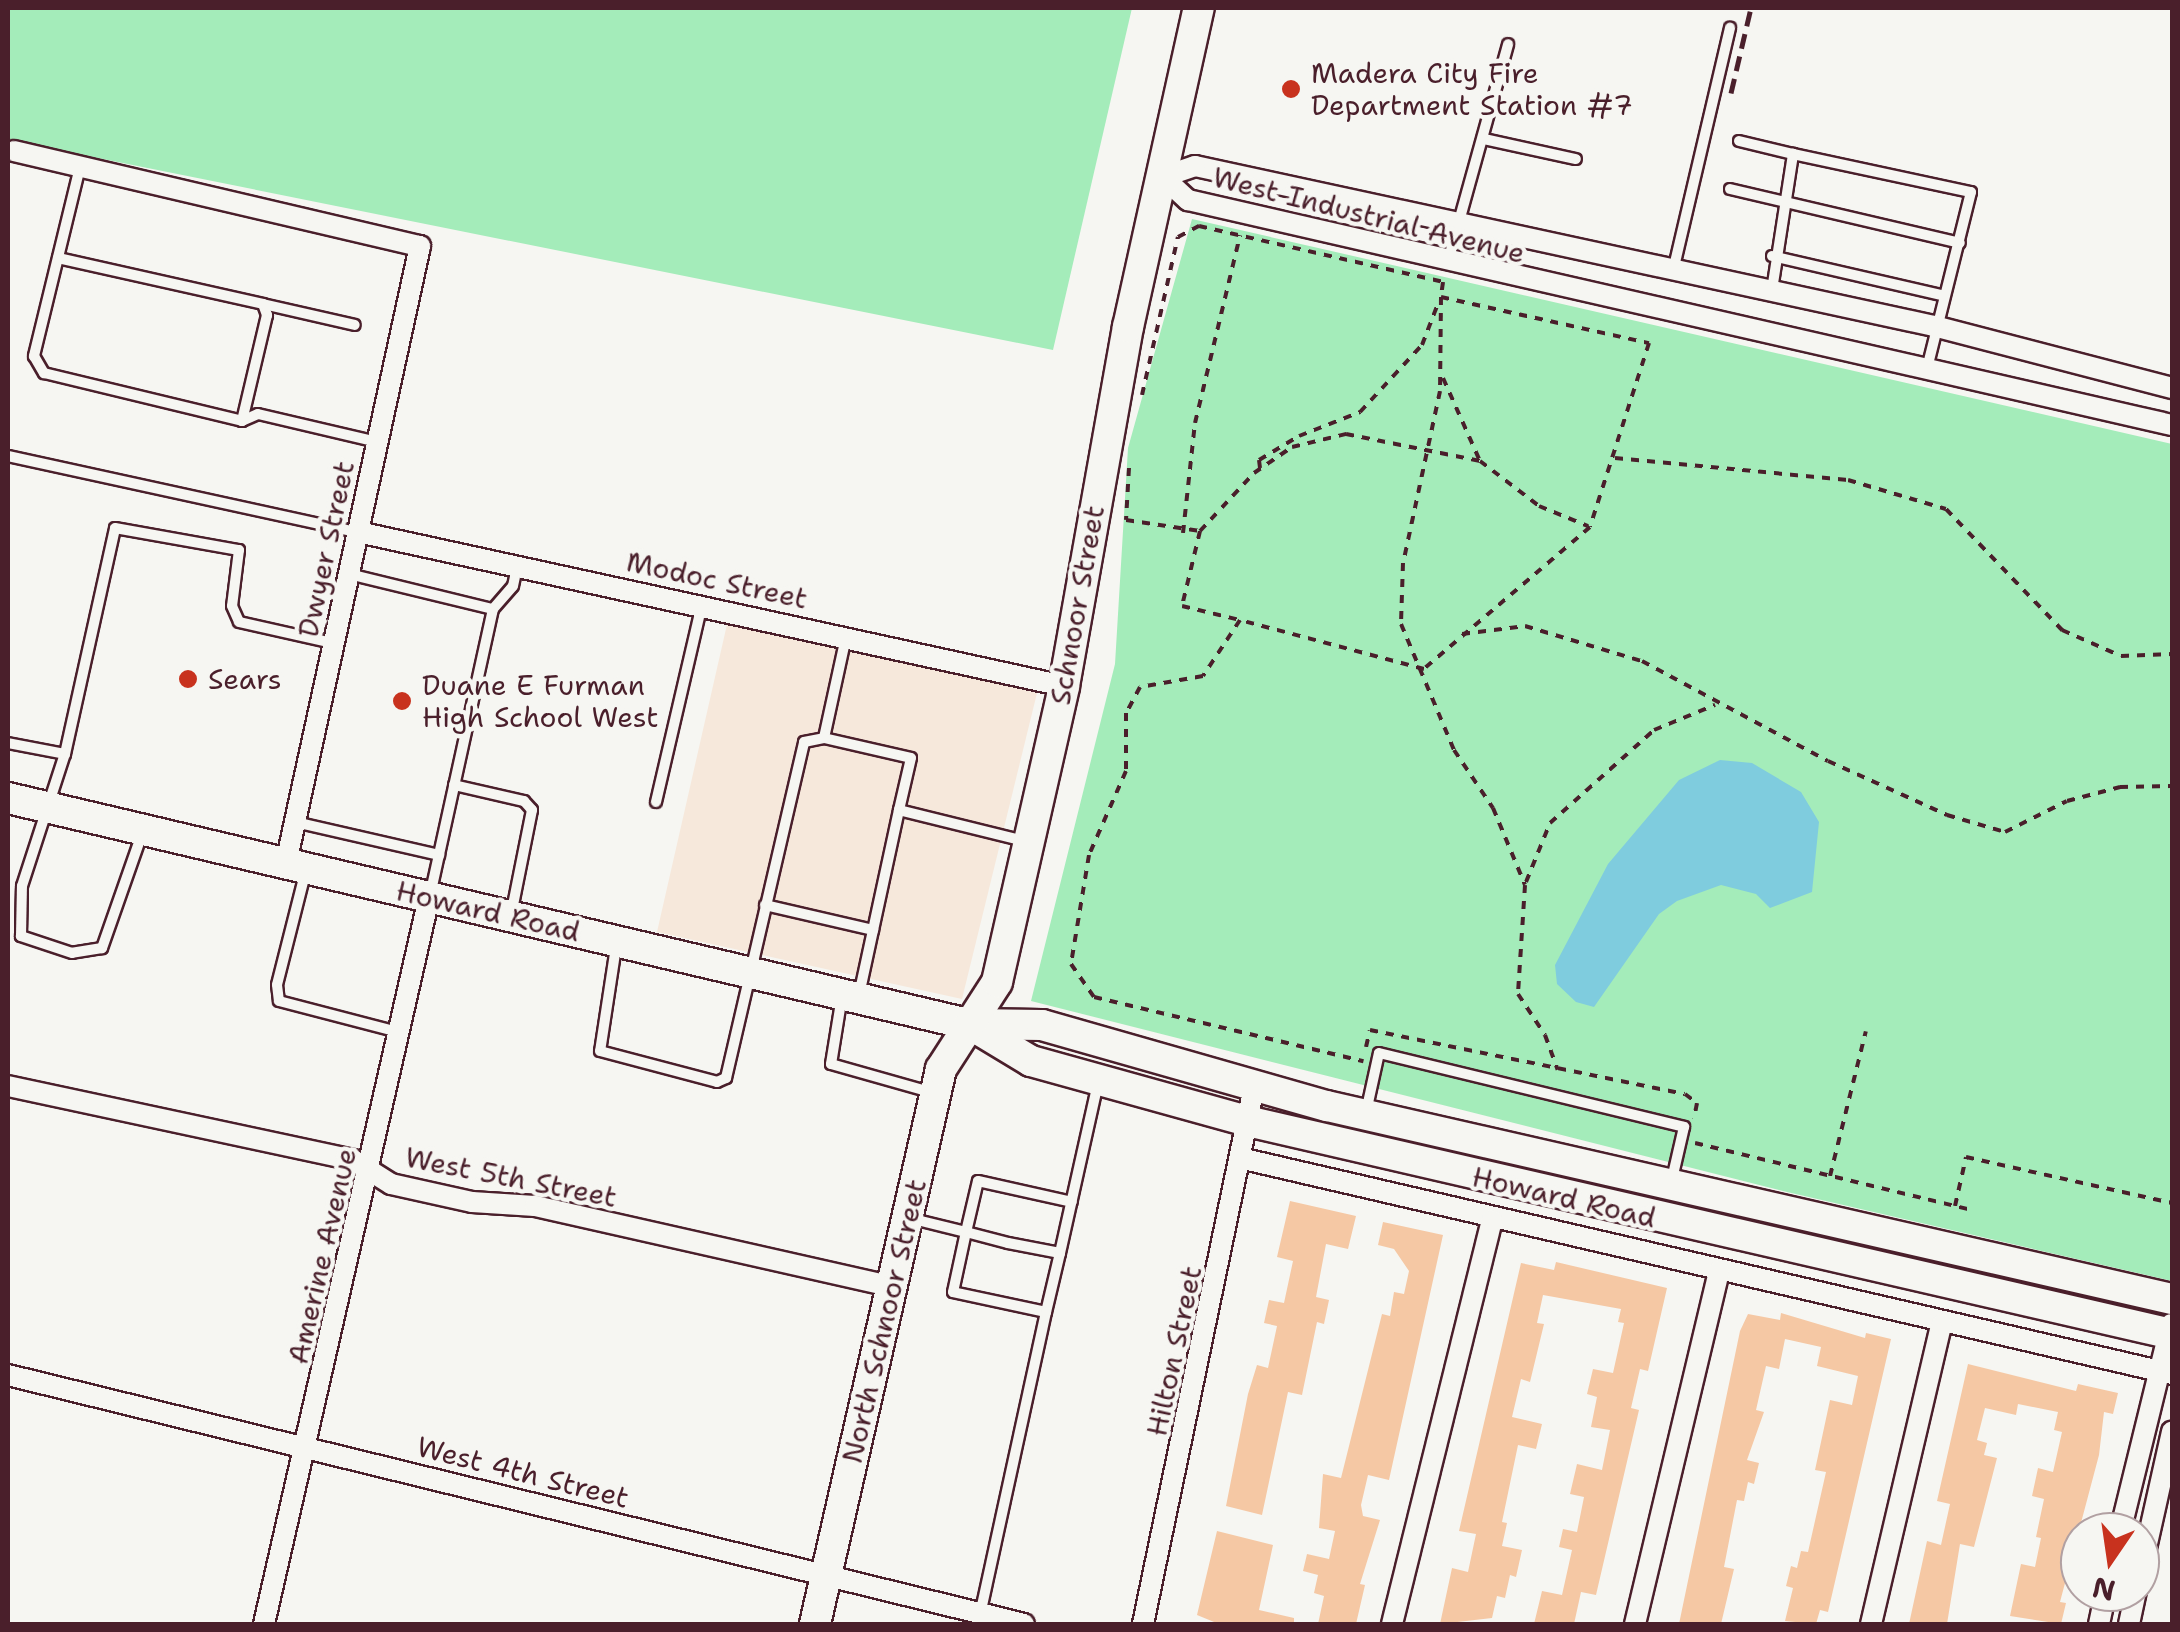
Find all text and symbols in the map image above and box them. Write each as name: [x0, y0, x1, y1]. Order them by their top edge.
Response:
place label: Madera City Fire Department Station #7: [1311, 56, 1633, 122]
marker: Madera City Fire Department Station #7: [1280, 78, 1302, 100]
street label: West Industrial Avenue: [1209, 160, 1529, 270]
street label: Dwyer Street: [291, 458, 361, 640]
street label: Schnoor Street: [1043, 503, 1111, 707]
street label: Modoc Street: [624, 544, 810, 616]
place label: Sears: [208, 662, 282, 696]
marker: Sears: [177, 668, 199, 690]
place label: Duane E Furman High School West: [422, 668, 658, 734]
marker: Duane E Furman High School West: [391, 690, 413, 712]
street label: Howard Road: [393, 874, 583, 948]
street label: West 5th Street: [402, 1140, 620, 1214]
street label: Amerine Avenue: [281, 1145, 363, 1367]
street label: Howard Road: [1469, 1160, 1659, 1234]
street label: North Schnoor Street: [835, 1176, 933, 1466]
street label: Hilton Street: [1140, 1263, 1208, 1439]
street label: West 4th Street: [414, 1429, 632, 1515]
north arrow: [2060, 1512, 2160, 1612]
text: N: [2089, 1568, 2119, 1610]

